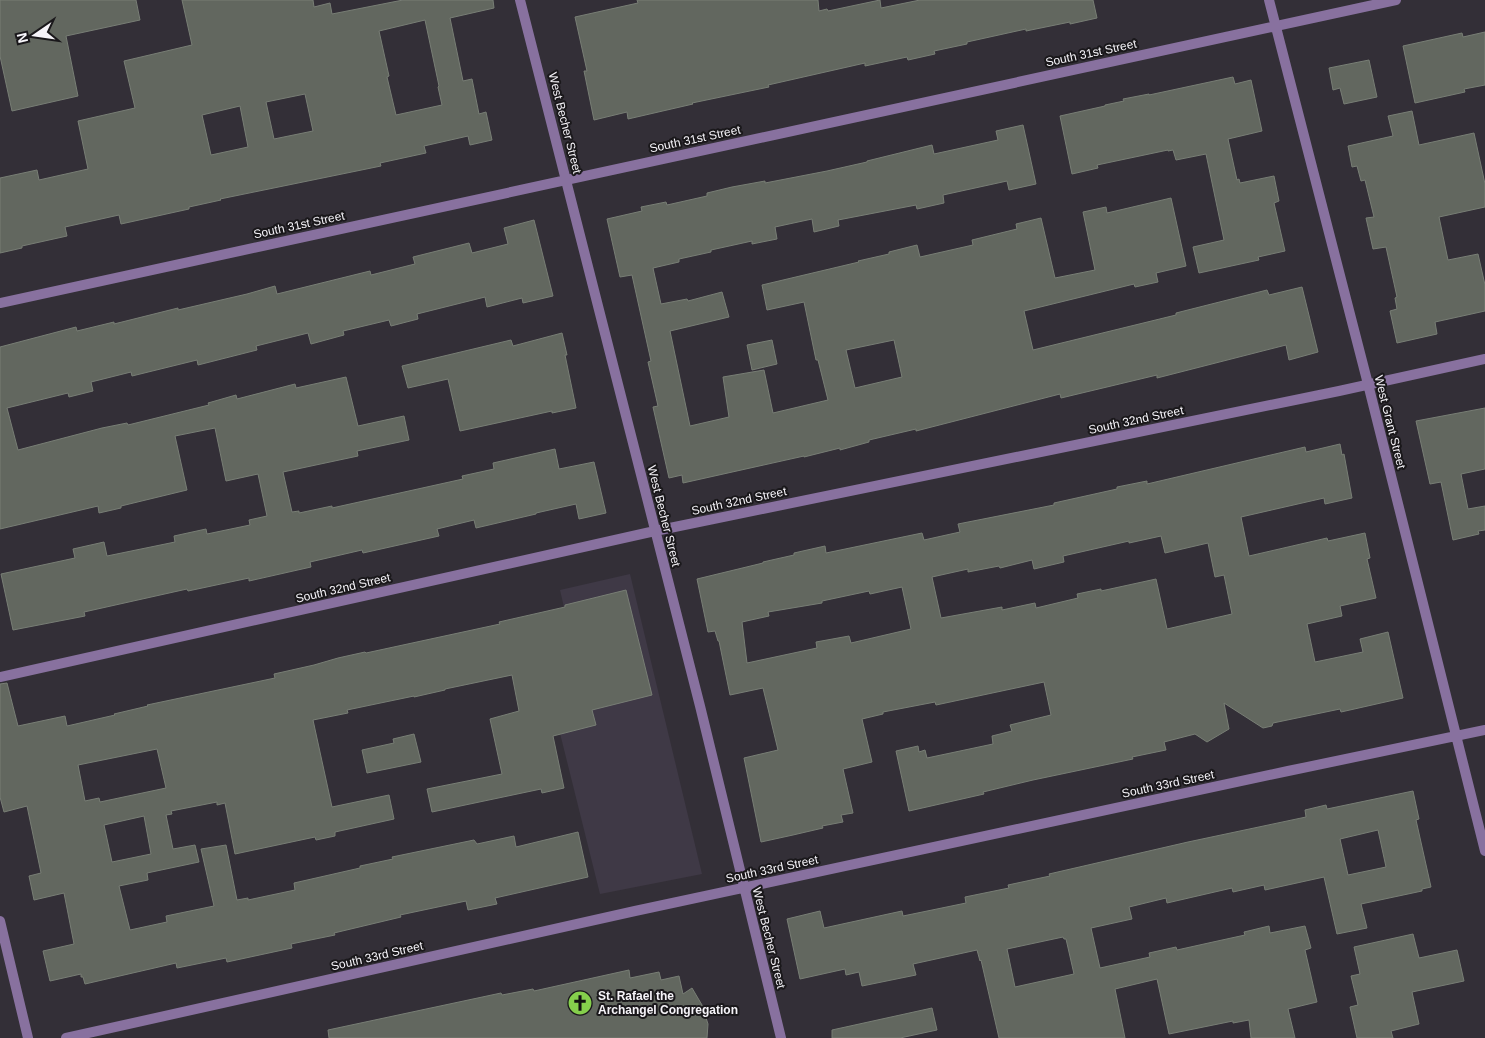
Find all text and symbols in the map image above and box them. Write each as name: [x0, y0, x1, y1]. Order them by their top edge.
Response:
north arrow: [10, 10, 60, 60]
text: N: [13, 31, 31, 45]
street label: South 31st Street: [1044, 36, 1138, 69]
street label: West Becher Street: [546, 71, 585, 176]
street label: South 31st Street: [648, 122, 742, 155]
street label: South 31st Street: [252, 208, 346, 241]
street label: West Grant Street: [1372, 374, 1409, 471]
street label: South 32nd Street: [1087, 403, 1185, 437]
street label: West Becher Street: [645, 464, 684, 569]
street label: South 32nd Street: [690, 484, 788, 518]
street label: South 32nd Street: [294, 570, 392, 606]
street label: South 33rd Street: [1121, 767, 1216, 801]
street label: South 33rd Street: [725, 852, 820, 886]
street label: West Becher Street: [750, 886, 789, 991]
street label: South 33rd Street: [330, 938, 425, 973]
place label: St. Rafael the Archangel Congregation: [598, 989, 738, 1017]
church icon: St. Rafael the Archangel Congregation: [567, 990, 593, 1016]

